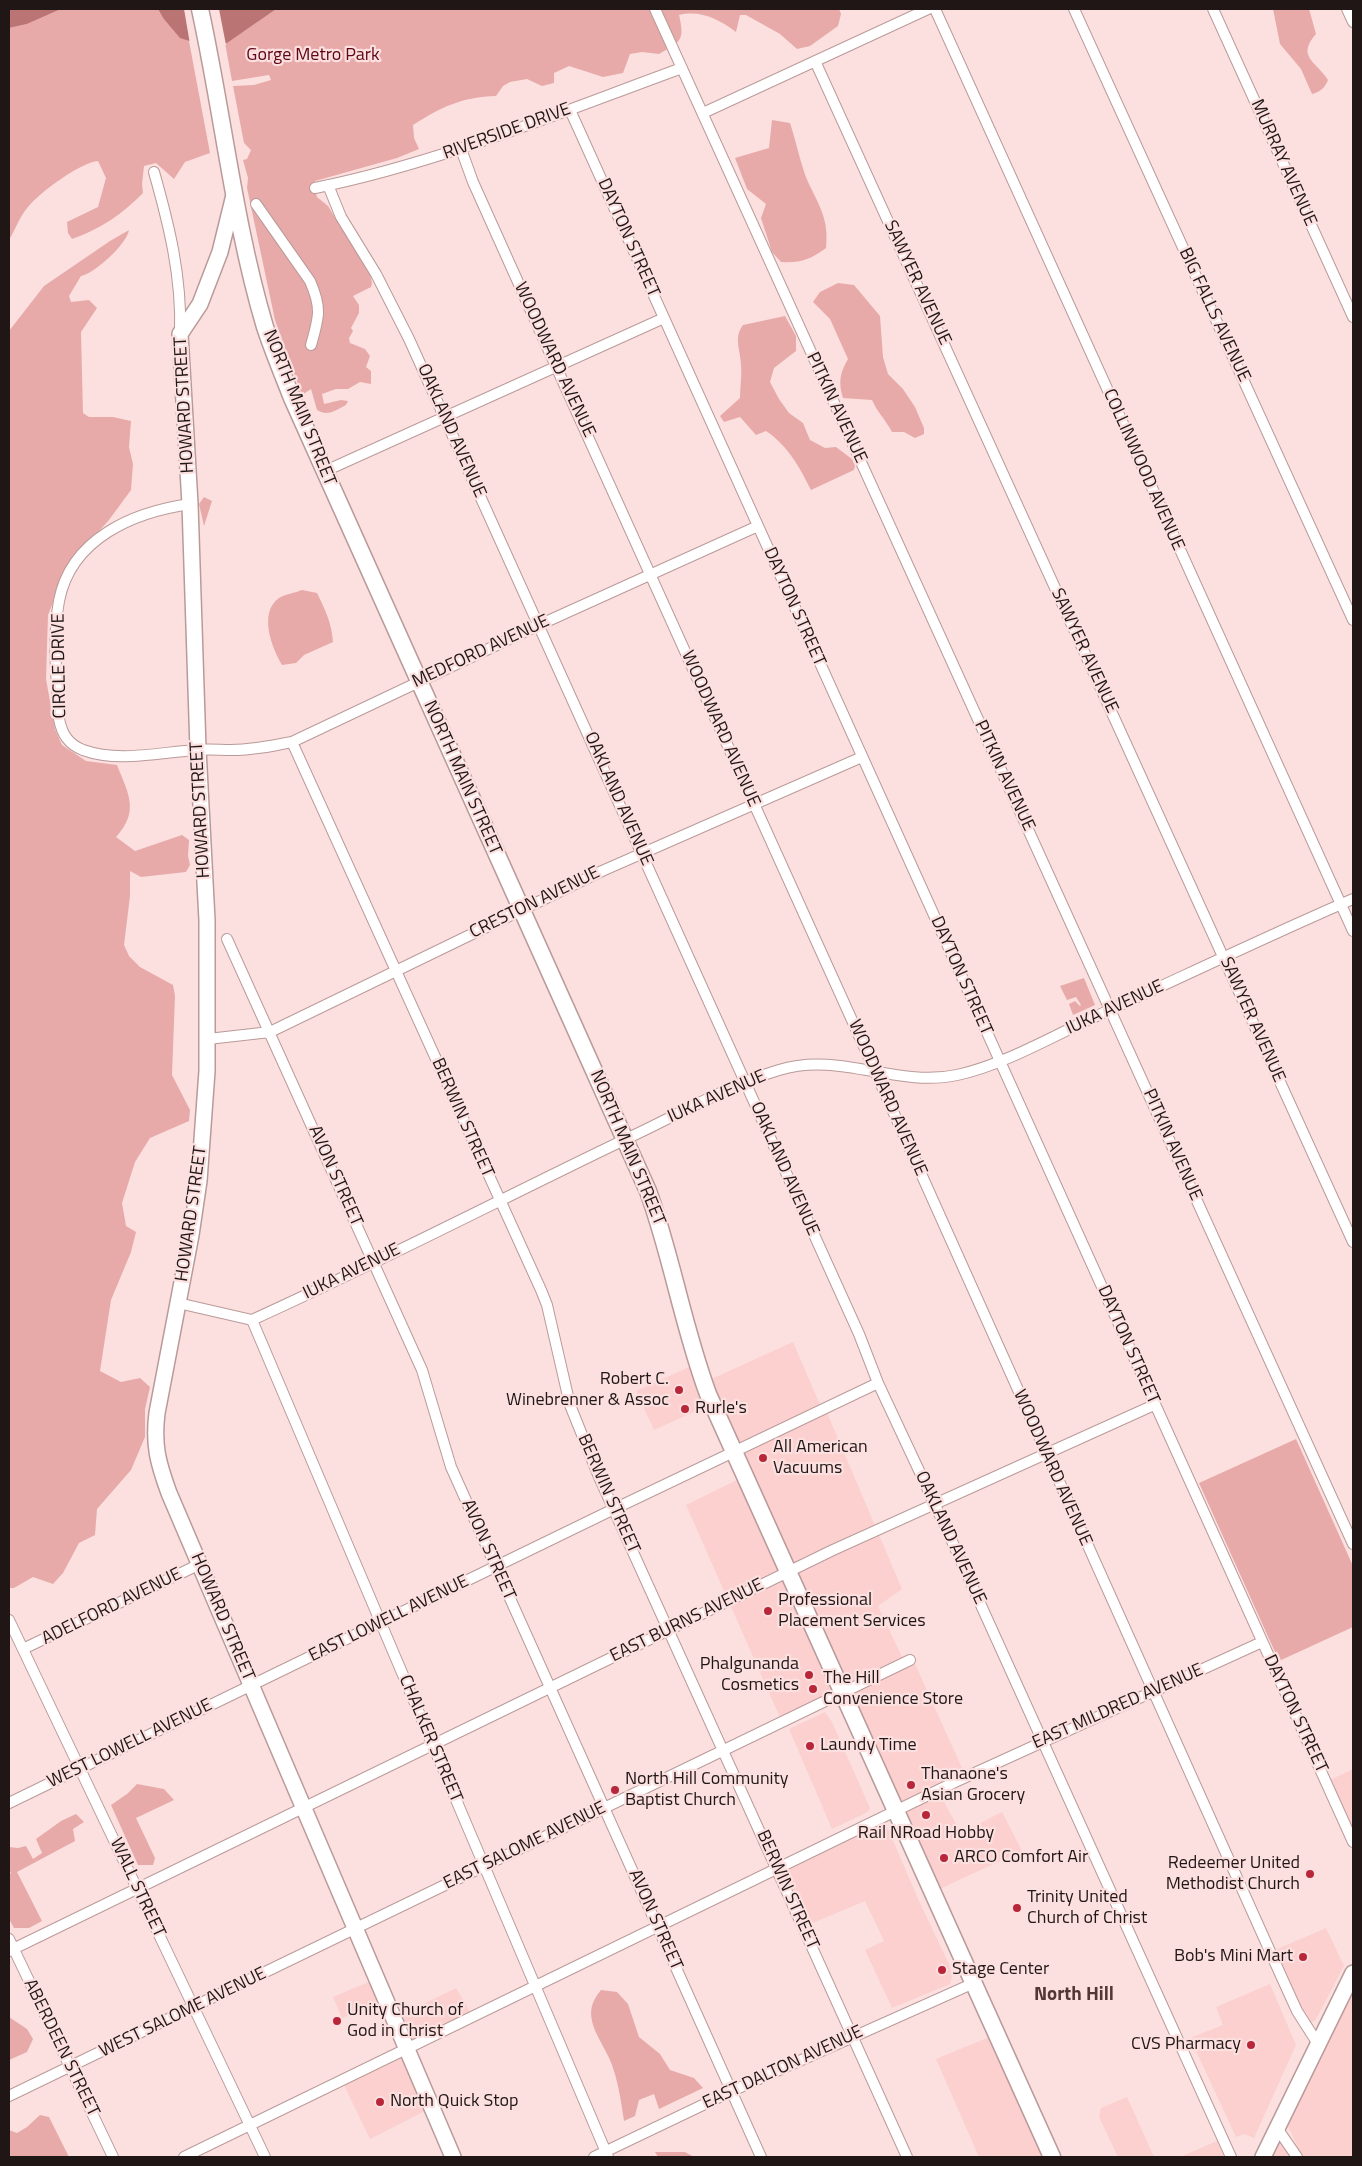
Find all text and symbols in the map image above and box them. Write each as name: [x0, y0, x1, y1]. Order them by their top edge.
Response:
park label: Gorge Metro Park: [246, 45, 380, 67]
street label: MURRAY AVENUE: [1245, 96, 1321, 230]
street label: RIVERSIDE DRIVE: [440, 99, 574, 165]
street label: DAYTON STREET: [592, 175, 664, 301]
street label: SAWYER AVENUE: [879, 217, 955, 349]
street label: BIG FALLS AVENUE: [1173, 245, 1255, 385]
street label: WOODWARD AVENUE: [509, 279, 599, 441]
street label: NORTH MAIN STREET: [258, 327, 340, 489]
street label: HOWARD STREET: [171, 336, 199, 474]
street label: PITKIN AVENUE: [801, 349, 871, 467]
street label: OAKLAND AVENUE: [412, 361, 490, 501]
street label: COLLINWOOD AVENUE: [1098, 386, 1188, 554]
street label: DAYTON STREET: [758, 544, 830, 670]
street label: SAWYER AVENUE: [1046, 585, 1122, 717]
street label: MEDFORD AVENUE: [409, 611, 553, 693]
street label: CIRCLE DRIVE: [48, 613, 72, 719]
street label: WOODWARD AVENUE: [676, 648, 764, 810]
street label: NORTH MAIN STREET: [418, 697, 506, 859]
street label: PITKIN AVENUE: [969, 717, 1039, 835]
street label: OAKLAND AVENUE: [579, 729, 657, 869]
street label: HOWARD STREET: [187, 741, 215, 879]
street label: CRESTON AVENUE: [466, 862, 604, 944]
street label: DAYTON STREET: [925, 913, 997, 1039]
street label: SAWYER AVENUE: [1215, 954, 1289, 1086]
street label: IUKA AVENUE: [1063, 976, 1167, 1040]
street label: WOODWARD AVENUE: [843, 1017, 931, 1179]
street label: BERWIN STREET: [426, 1055, 498, 1181]
street label: IUKA AVENUE: [665, 1066, 769, 1128]
street label: NORTH MAIN STREET: [585, 1067, 669, 1229]
street label: PITKIN AVENUE: [1138, 1086, 1206, 1204]
street label: OAKLAND AVENUE: [745, 1099, 823, 1239]
street label: AVON STREET: [303, 1122, 367, 1230]
street label: HOWARD STREET: [172, 1145, 212, 1283]
street label: IUKA AVENUE: [300, 1239, 404, 1305]
street label: DAYTON STREET: [1092, 1282, 1164, 1408]
place label: Robert C. Winebrenner & Assoc: [506, 1369, 669, 1412]
marker: Robert C. Winebrenner & Assoc: [673, 1384, 685, 1396]
street label: WOODWARD AVENUE: [1008, 1387, 1096, 1549]
place label: Rurle's: [695, 1398, 747, 1420]
marker: Rurle's: [679, 1403, 691, 1415]
street label: BERWIN STREET: [572, 1431, 644, 1557]
place label: All American Vacuums: [773, 1437, 868, 1480]
marker: All American Vacuums: [757, 1452, 769, 1464]
street label: OAKLAND AVENUE: [910, 1468, 990, 1608]
street label: AVON STREET: [456, 1496, 520, 1604]
street label: HOWARD STREET: [185, 1550, 259, 1684]
street label: ADELFORD AVENUE: [38, 1564, 186, 1650]
street label: EAST LOWELL AVENUE: [305, 1571, 473, 1667]
street label: EAST BURNS AVENUE: [607, 1575, 767, 1667]
place label: Professional Placement Services: [778, 1590, 926, 1632]
marker: Professional Placement Services: [762, 1605, 774, 1617]
street label: DAYTON STREET: [1258, 1652, 1332, 1776]
place label: Phalgunanda Cosmetics: [700, 1654, 799, 1696]
street label: EAST MILDRED AVENUE: [1029, 1660, 1207, 1754]
place label: The Hill Convenience Store: [823, 1668, 963, 1710]
marker: Phalgunanda Cosmetics: [803, 1669, 815, 1681]
street label: CHALKER STREET: [393, 1672, 467, 1806]
marker: The Hill Convenience Store: [807, 1683, 819, 1695]
street label: WEST LOWELL AVENUE: [44, 1695, 216, 1793]
place label: Laundy Time: [820, 1735, 917, 1757]
marker: Laundy Time: [804, 1740, 816, 1752]
place label: Thanaone's Asian Grocery: [921, 1764, 1025, 1806]
place label: North Hill Community Baptist Church: [625, 1769, 789, 1812]
marker: Thanaone's Asian Grocery: [905, 1779, 917, 1791]
marker: North Hill Community Baptist Church: [609, 1784, 621, 1796]
street label: EAST SALOME AVENUE: [440, 1797, 610, 1895]
marker: Rail NRoad Hobby: [920, 1809, 932, 1821]
place label: Rail NRoad Hobby: [858, 1823, 994, 1845]
street label: BERWIN STREET: [751, 1827, 823, 1953]
street label: WALL STREET: [105, 1835, 169, 1941]
place label: ARCO Comfort Air: [954, 1847, 1088, 1869]
marker: ARCO Comfort Air: [938, 1852, 950, 1864]
place label: Redeemer United Methodist Church: [1166, 1853, 1300, 1896]
street label: AVON STREET: [623, 1866, 687, 1974]
marker: Redeemer United Methodist Church: [1304, 1868, 1316, 1880]
place label: Trinity United Church of Christ: [1027, 1887, 1147, 1930]
marker: Trinity United Church of Christ: [1011, 1902, 1023, 1914]
place label: Bob's Mini Mart: [1174, 1946, 1293, 1968]
marker: Bob's Mini Mart: [1297, 1951, 1309, 1963]
place label: Stage Center: [952, 1959, 1049, 1981]
street label: WEST SALOME AVENUE: [96, 1963, 270, 2063]
marker: Stage Center: [936, 1964, 948, 1976]
street label: ABERDEEN STREET: [18, 1976, 104, 2120]
district label: North Hill: [1034, 1984, 1114, 2006]
place label: Unity Church of God in Christ: [347, 2000, 463, 2042]
marker: Unity Church of God in Christ: [331, 2015, 343, 2027]
street label: EAST DALTON AVENUE: [699, 2021, 867, 2115]
place label: CVS Pharmacy: [1131, 2034, 1241, 2056]
marker: CVS Pharmacy: [1245, 2039, 1257, 2051]
place label: North Quick Stop: [390, 2091, 518, 2113]
marker: North Quick Stop: [374, 2096, 386, 2108]

